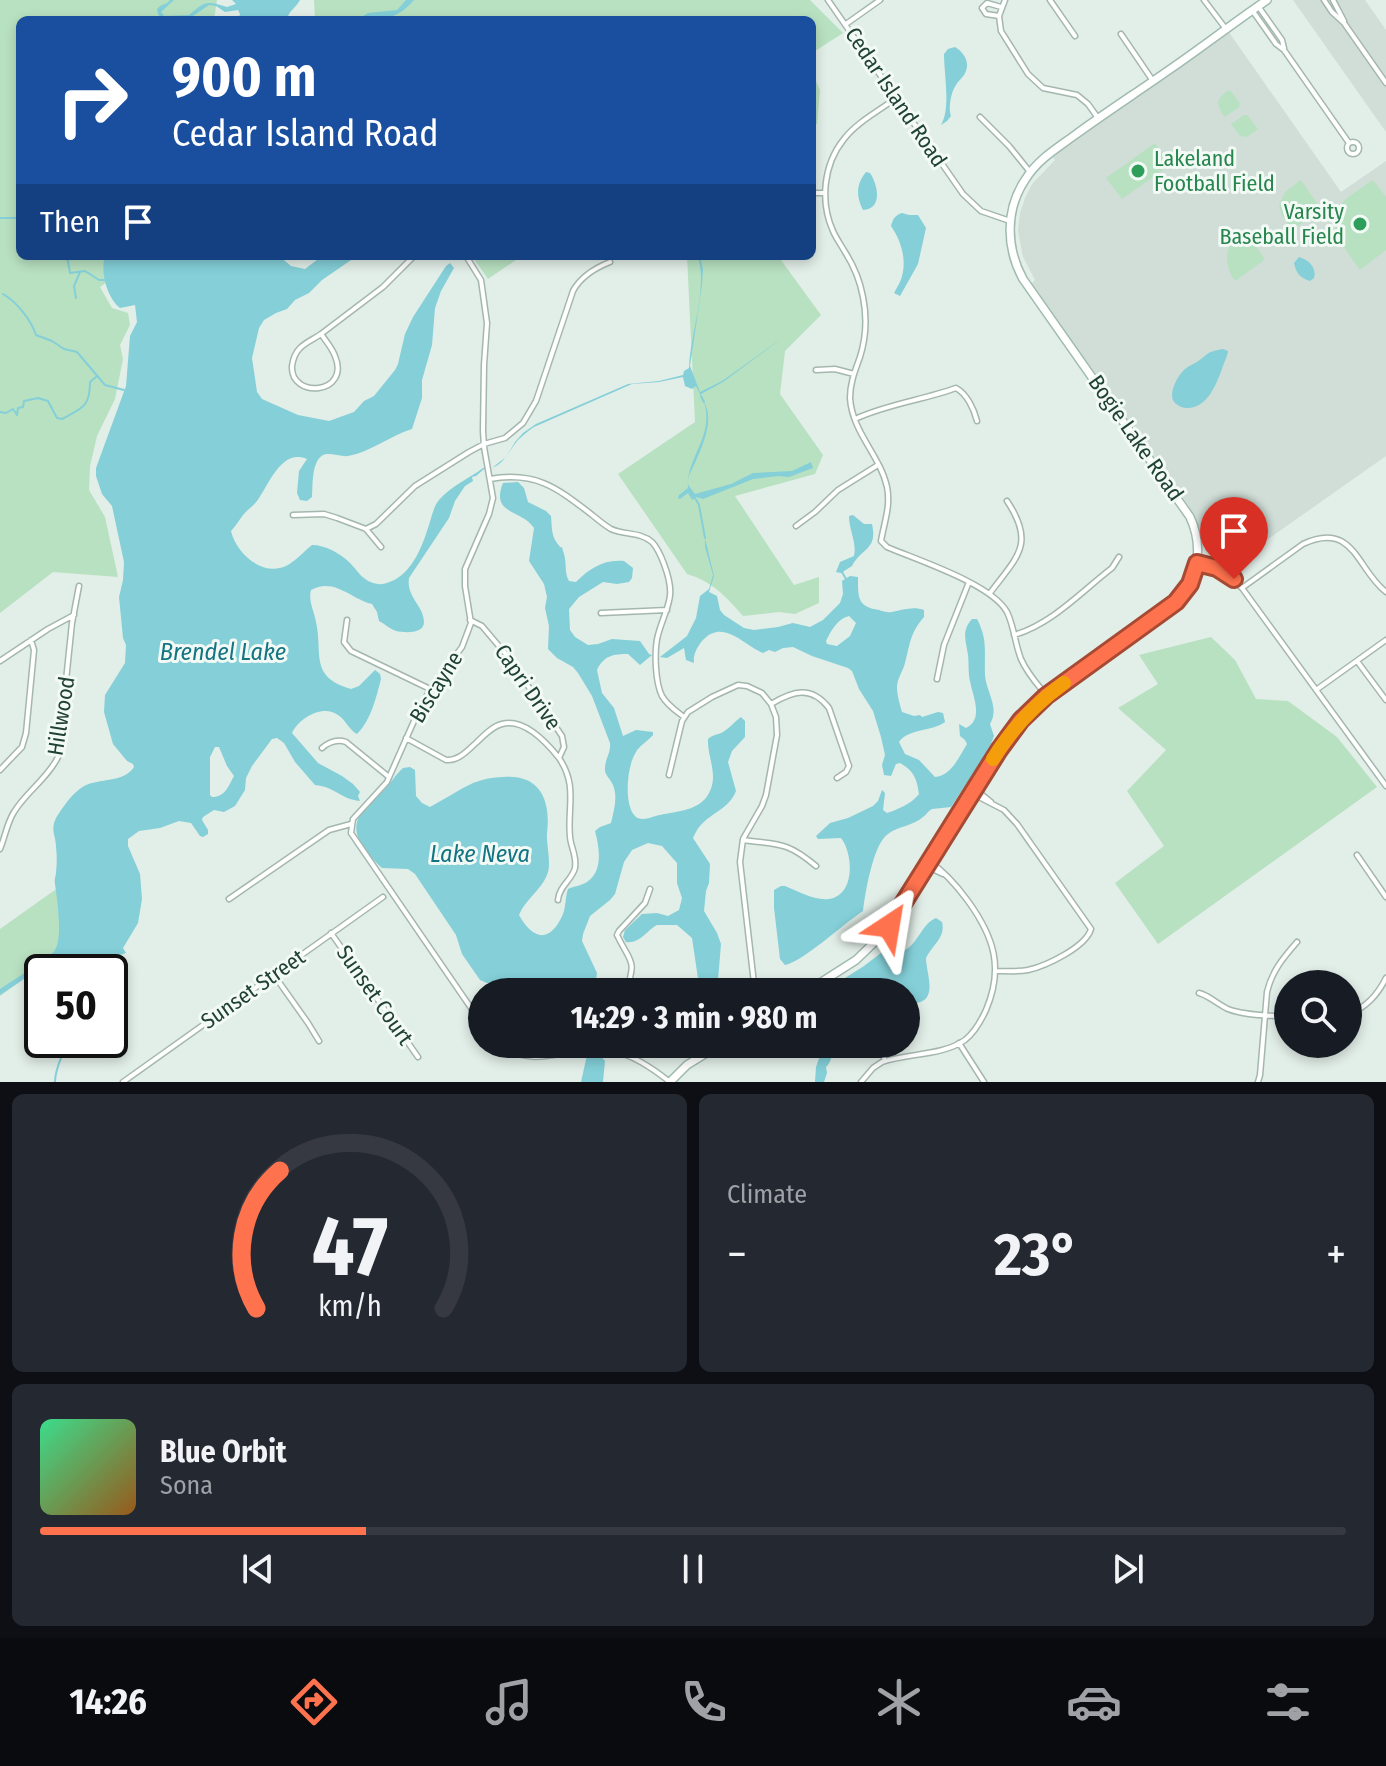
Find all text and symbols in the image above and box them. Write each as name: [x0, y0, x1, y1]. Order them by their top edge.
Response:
street label: Cedar Island Road: [839, 22, 953, 172]
text: 900 m: [172, 44, 316, 111]
icon: right: [40, 48, 144, 152]
text: Cedar Island Road: [172, 112, 438, 156]
place label: Lakeland Football Field: [1154, 145, 1275, 197]
marker: Lakeland Football Field: [1129, 162, 1147, 180]
place label: Varsity Baseball Field: [1219, 198, 1344, 250]
icon: arrive: [116, 200, 160, 244]
text: Then: [40, 204, 100, 240]
marker: Varsity Baseball Field: [1351, 215, 1369, 233]
street label: Bogie Lake Road: [1083, 370, 1189, 506]
pin: [1200, 497, 1268, 579]
icon: arrive: [1212, 509, 1256, 553]
water label: Brendel Lake: [160, 638, 286, 666]
street label: Capri Drive: [489, 639, 567, 735]
street label: Biscayne: [404, 646, 468, 728]
street label: Hillwood: [41, 674, 81, 758]
water label: Lake Neva: [430, 840, 530, 868]
position arrow: [847, 884, 931, 968]
street label: Sunset Court: [331, 940, 420, 1051]
street label: Sunset Street: [196, 943, 311, 1035]
speed limit sign: 50: [24, 954, 128, 1058]
map controls: [1274, 970, 1362, 1058]
button: search: [1274, 970, 1362, 1058]
text: 14:29 · 3 min · 980 m: [571, 1000, 817, 1036]
text: Climate: [727, 1179, 807, 1210]
text: 47: [311, 1197, 388, 1297]
text: 23°: [994, 1219, 1079, 1291]
text: −: [727, 1228, 747, 1281]
text: +: [1326, 1228, 1346, 1281]
text: km/h: [318, 1289, 381, 1324]
text: Blue Orbit: [160, 1434, 286, 1470]
text: Sona: [160, 1470, 213, 1501]
icon: previous: [236, 1547, 280, 1591]
icon: pause: [671, 1547, 715, 1591]
icon: next: [1106, 1547, 1150, 1591]
icon: directions: [286, 1674, 342, 1730]
icon: music: [481, 1674, 537, 1730]
icon: phone: [676, 1674, 732, 1730]
icon: climate: [871, 1674, 927, 1730]
icon: car: [1066, 1674, 1122, 1730]
icon: filters: [1260, 1674, 1316, 1730]
text: 14:26: [69, 1680, 147, 1724]

